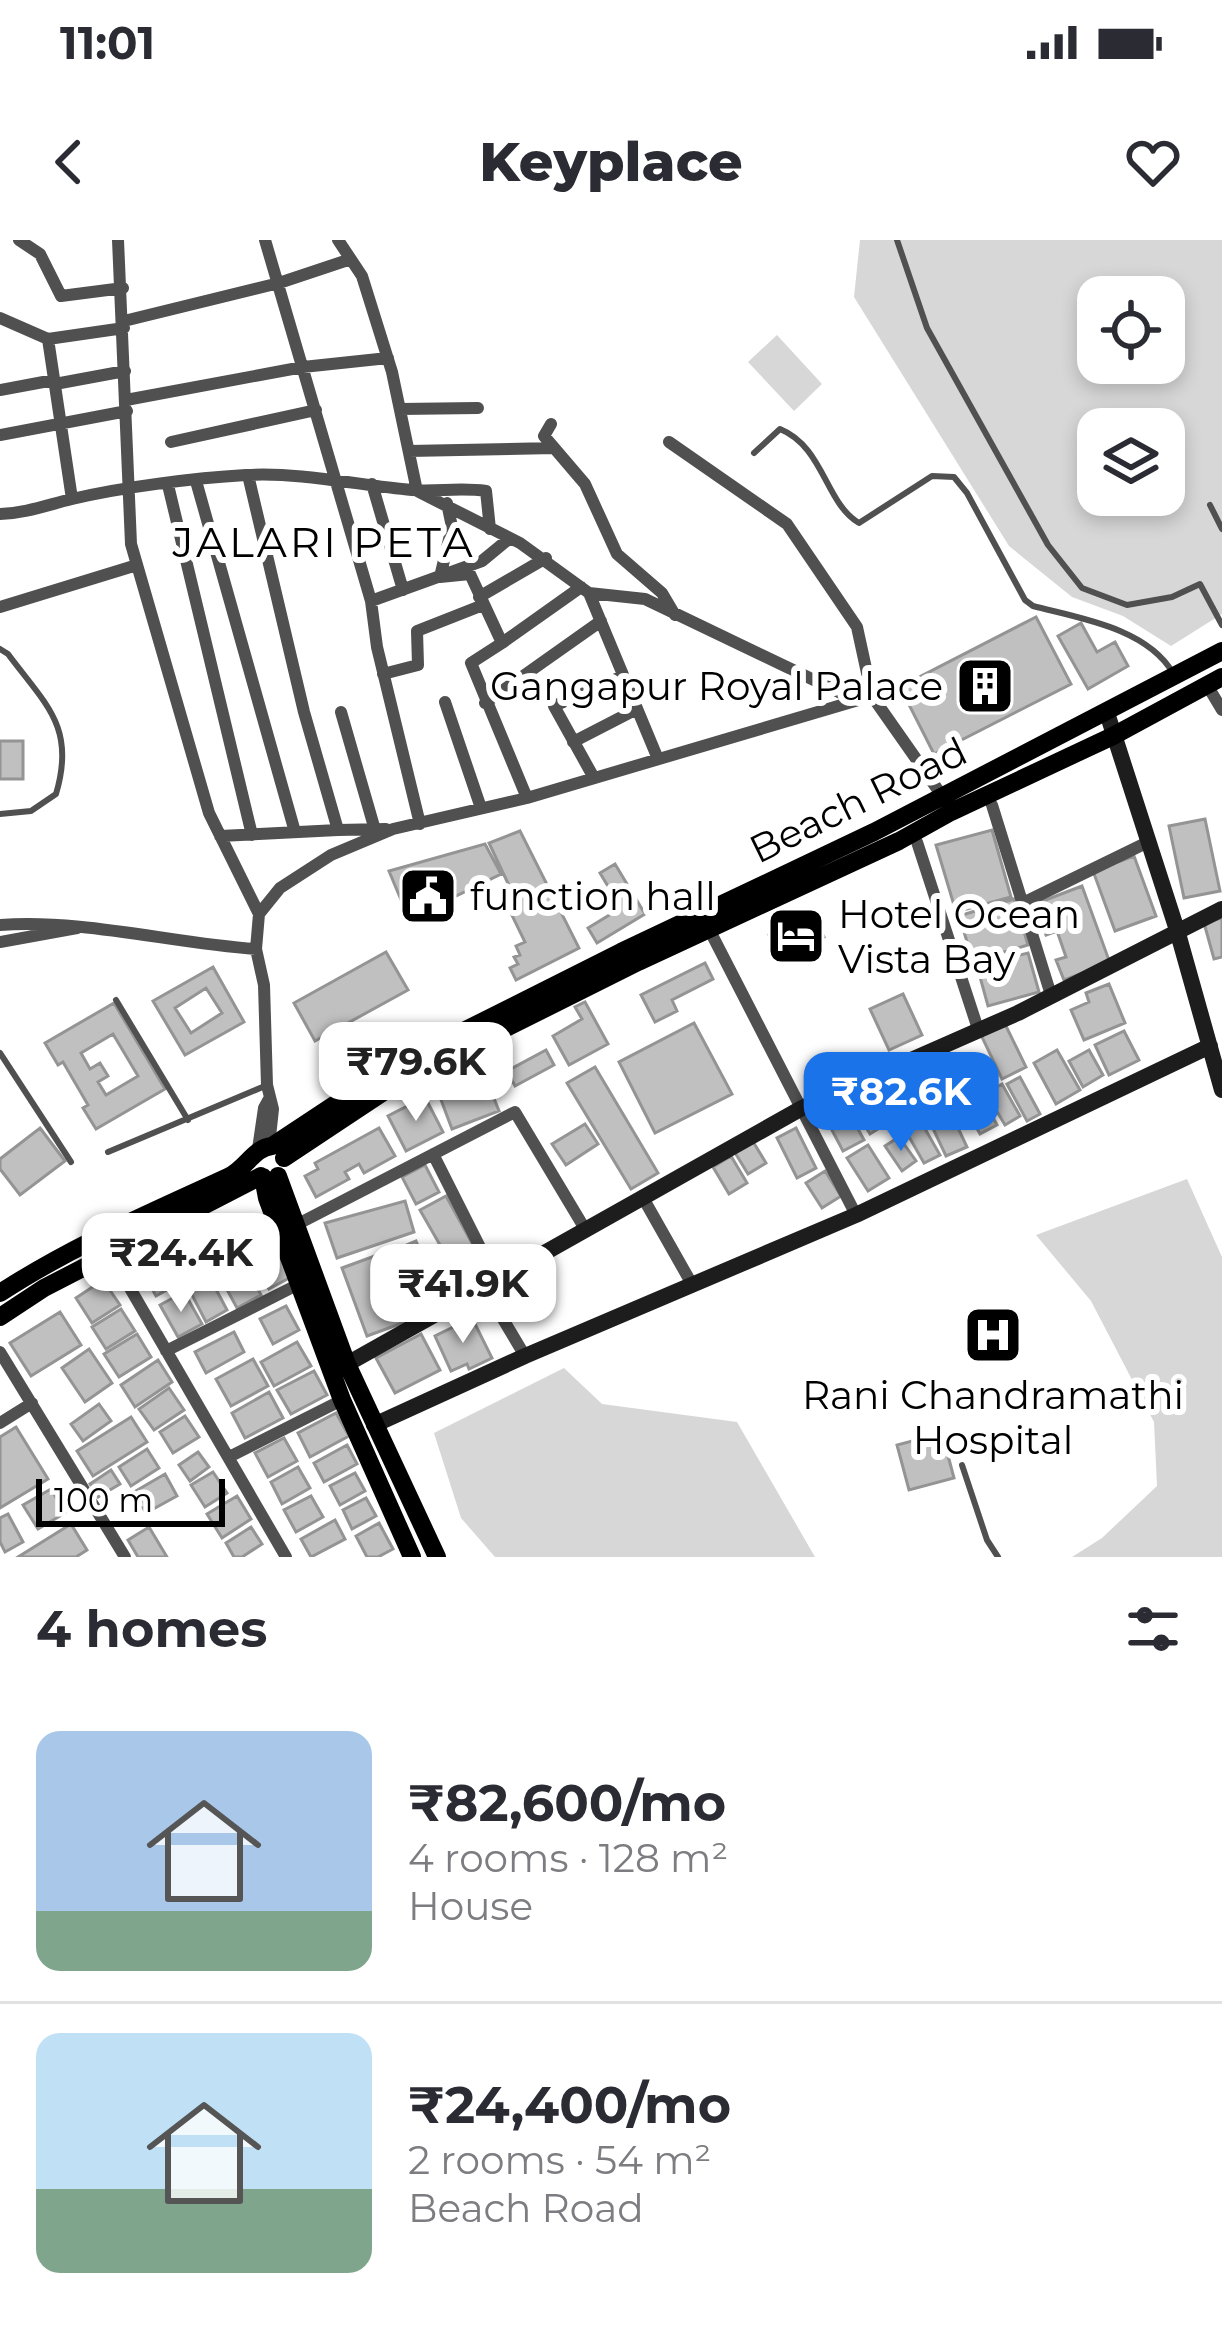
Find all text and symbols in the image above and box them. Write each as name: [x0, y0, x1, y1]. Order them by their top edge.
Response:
text: 11:01: [60, 15, 155, 70]
icon: back: [36, 129, 102, 195]
text: Keyplace: [479, 129, 743, 195]
icon: heart: [1120, 129, 1186, 195]
map controls: [1077, 276, 1185, 516]
button: locate: [1077, 276, 1185, 384]
button: layers: [1077, 408, 1185, 516]
district label: JALARI PETA: [171, 516, 476, 568]
building icon: Gangapur Royal Palace: [954, 655, 1016, 717]
place label: Gangapur Royal Palace: [490, 662, 943, 710]
street label: Beach Road: [742, 727, 974, 873]
public building icon: function hall: [397, 865, 459, 927]
place label: function hall: [470, 872, 716, 920]
place label: Hotel Ocean Vista Bay: [838, 890, 1080, 983]
hotel icon: Hotel Ocean Vista Bay: [765, 905, 827, 967]
pin: ₹79.6K: [318, 1022, 514, 1124]
text: ₹79.6K: [346, 1037, 486, 1085]
pin: ₹82.6K: [803, 1052, 999, 1154]
text: ₹82.6K: [831, 1067, 971, 1115]
pin: ₹24.4K: [83, 1213, 279, 1315]
text: ₹24.4K: [109, 1228, 253, 1276]
pin: ₹41.9K: [365, 1244, 561, 1346]
text: ₹41.9K: [397, 1259, 529, 1307]
hospital icon: Rani Chandramathi Hospital: [962, 1304, 1024, 1366]
place label: Rani Chandramathi Hospital: [802, 1371, 1184, 1464]
scale bar: [36, 1473, 225, 1526]
text: 100 m: [54, 1480, 153, 1520]
icon: filters: [1120, 1596, 1186, 1662]
text: 4 homes: [36, 1598, 267, 1660]
text: ₹82,600/mo: [408, 1772, 726, 1834]
icon: home: [132, 1779, 276, 1923]
text: 4 rooms · 128 m²: [408, 1834, 728, 1882]
text: House: [408, 1882, 533, 1930]
text: ₹24,400/mo: [408, 2074, 731, 2136]
icon: home: [132, 2081, 276, 2225]
text: 2 rooms · 54 m²: [408, 2136, 711, 2184]
text: Beach Road: [408, 2184, 644, 2232]

